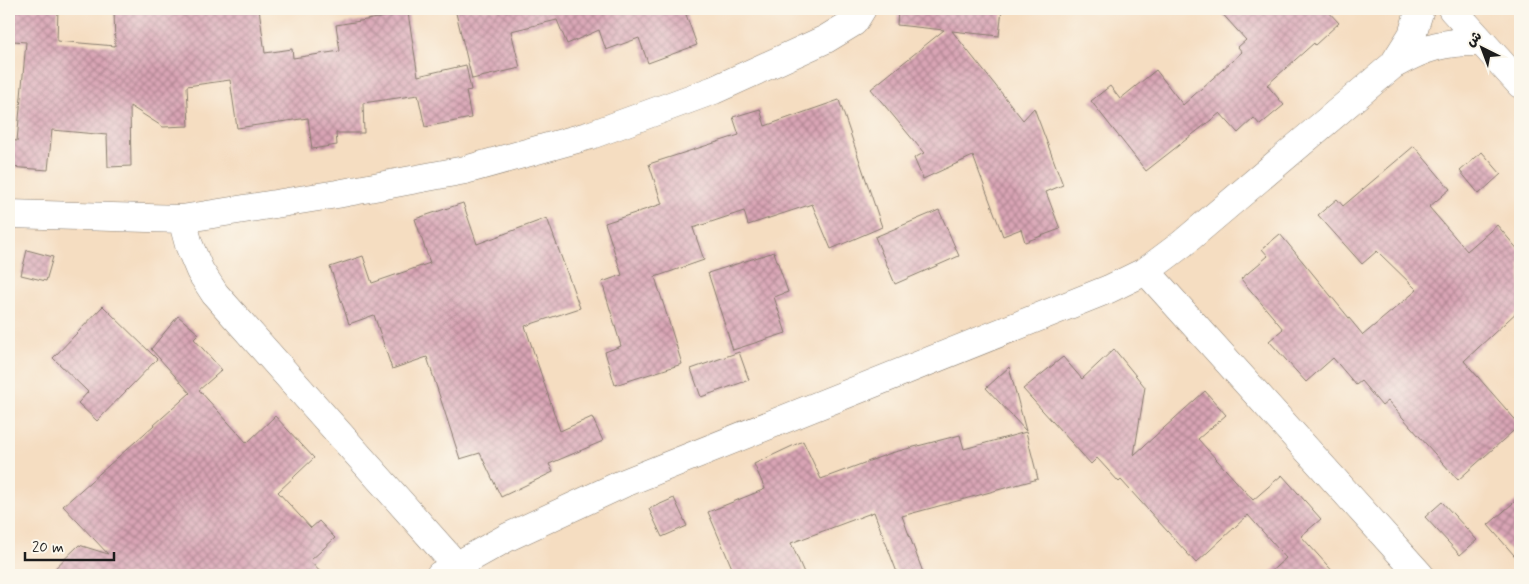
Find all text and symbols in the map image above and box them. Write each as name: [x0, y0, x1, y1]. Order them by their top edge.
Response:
north arrow: [1456, 22, 1506, 72]
text: ش: [1462, 27, 1486, 51]
scale bar: [25, 529, 114, 561]
text: 20 m: [32, 538, 64, 558]

